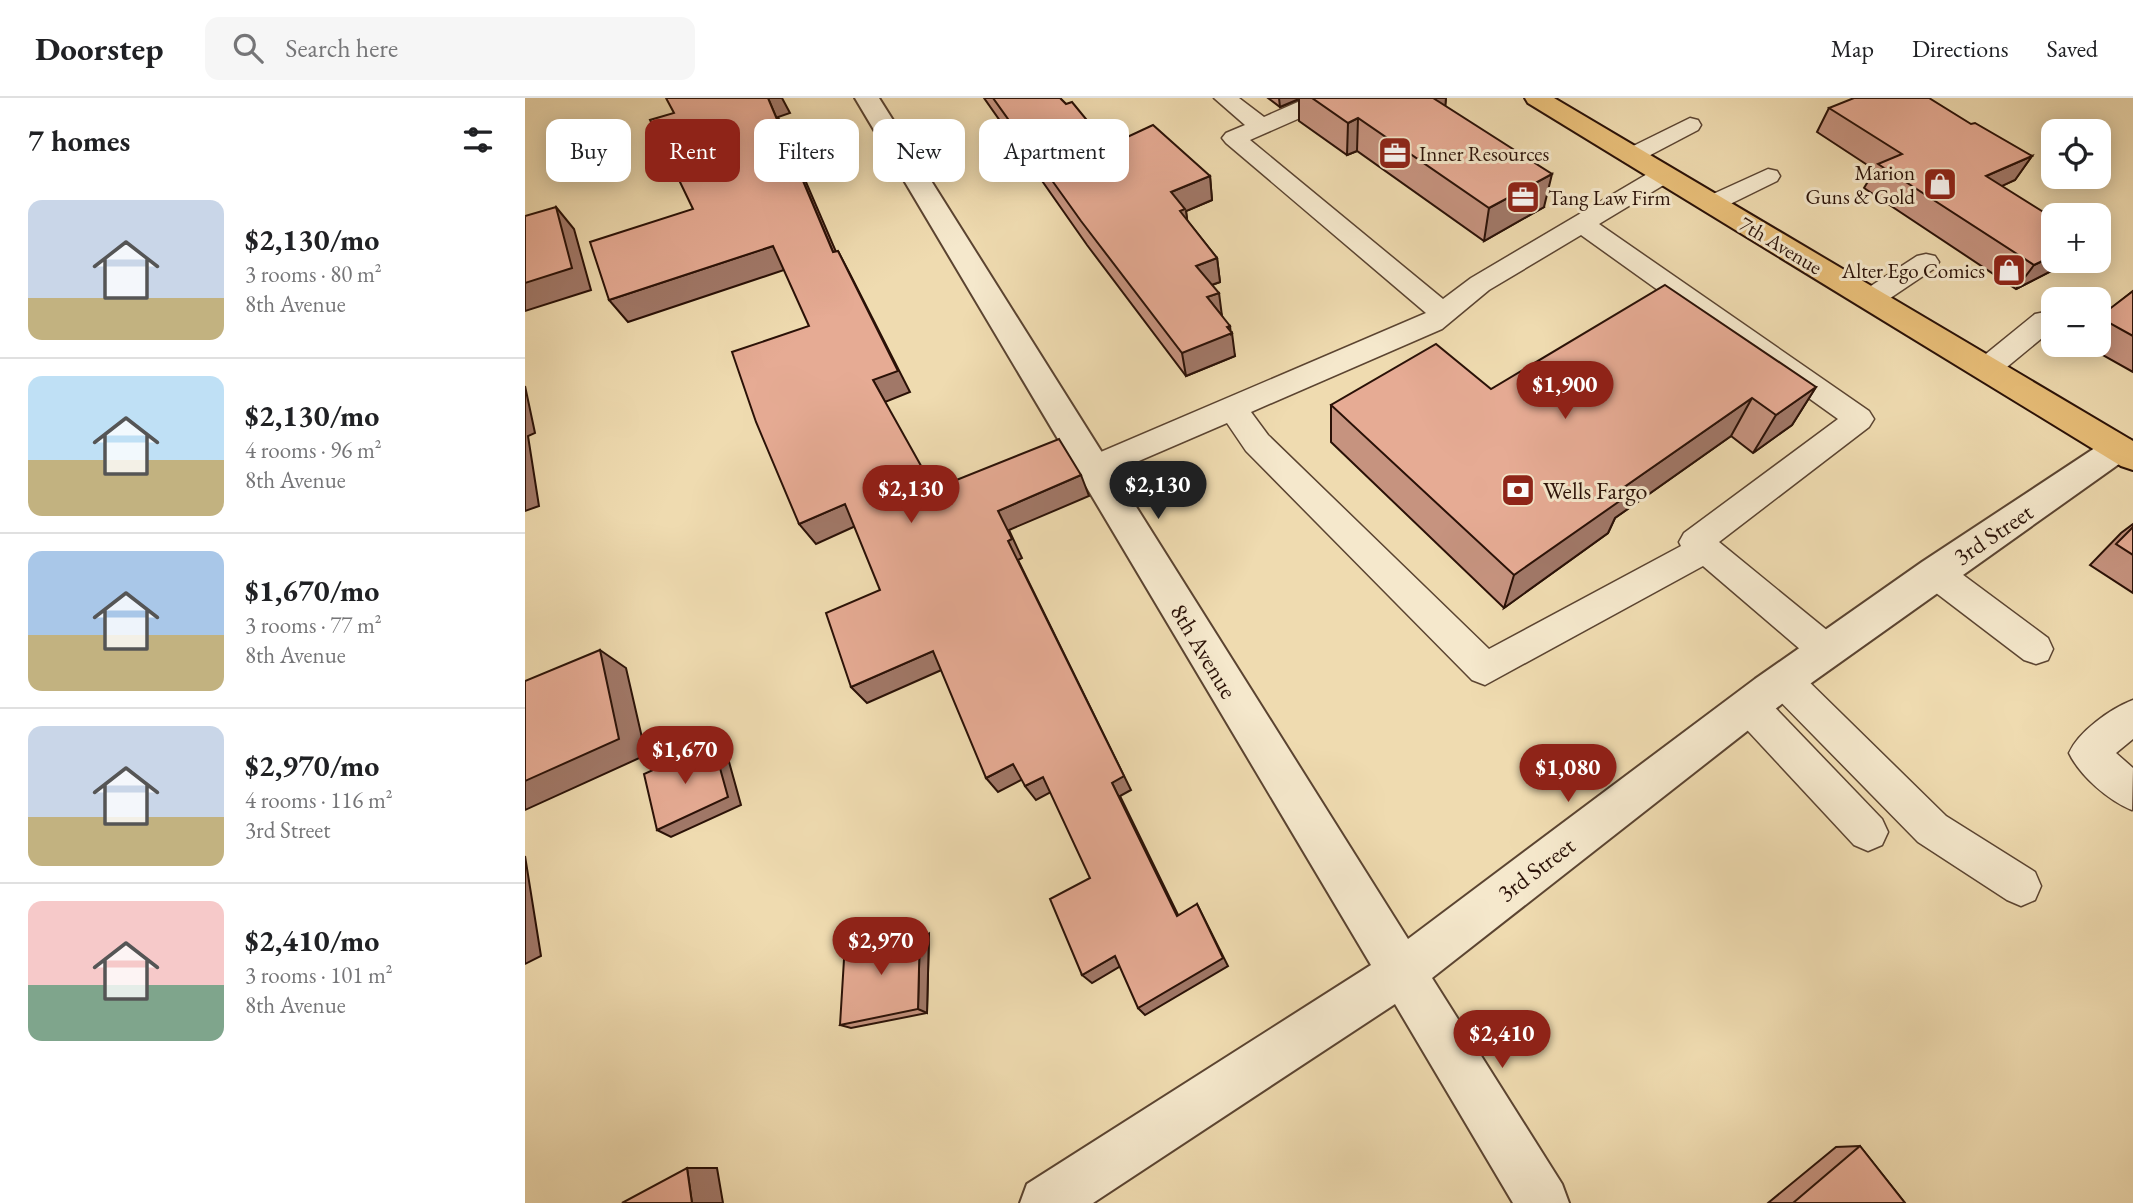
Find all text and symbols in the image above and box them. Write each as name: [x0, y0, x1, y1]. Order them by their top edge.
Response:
search box: [205, 17, 695, 80]
text: Doorstep: [35, 27, 163, 70]
icon: search: [229, 29, 267, 67]
text: Search here: [285, 31, 398, 65]
text: Map: [1831, 33, 1874, 64]
text: Directions: [1912, 33, 2009, 64]
text: Saved: [2047, 33, 2098, 64]
chip: Buy: [546, 119, 631, 182]
chip: Rent: [645, 119, 740, 182]
chip: Filters: [754, 119, 859, 182]
chip: New: [873, 119, 965, 182]
chip: Apartment: [979, 119, 1129, 182]
map controls: [2041, 119, 2111, 357]
button: locate: [2041, 119, 2111, 189]
text: 7 homes: [28, 121, 130, 160]
icon: filters: [459, 121, 497, 159]
office icon: Inner Resources: [1376, 134, 1414, 172]
place label: Inner Resources: [1419, 140, 1549, 167]
place label: Marion Guns & Gold: [1805, 159, 1915, 210]
shop icon: Marion Guns & Gold: [1921, 165, 1959, 203]
office icon: Tang Law Firm: [1504, 178, 1542, 216]
place label: Tang Law Firm: [1548, 184, 1671, 211]
button: +: [2041, 203, 2111, 273]
street label: 7th Avenue: [1735, 210, 1827, 280]
text: $2,130/mo: [245, 220, 379, 259]
icon: home: [84, 228, 168, 312]
shop icon: Alter Ego Comics: [1990, 251, 2028, 289]
place label: Alter Ego Comics: [1841, 257, 1985, 284]
text: 3 rooms · 80 m²: [245, 259, 382, 289]
button: −: [2041, 287, 2111, 357]
text: 8th Avenue: [245, 289, 346, 319]
pin: $1,900: [1508, 362, 1622, 421]
text: $1,900: [1533, 369, 1597, 399]
text: $2,130/mo: [245, 396, 379, 435]
icon: home: [84, 404, 168, 488]
text: 4 rooms · 96 m²: [245, 435, 382, 465]
pin: $2,130: [1101, 462, 1215, 521]
text: 8th Avenue: [245, 465, 346, 495]
pin: $2,130: [854, 466, 968, 525]
text: $2,130: [1126, 469, 1190, 499]
bank icon: Wells Fargo: [1499, 471, 1537, 509]
text: $2,130: [879, 473, 943, 503]
place label: Wells Fargo: [1543, 475, 1648, 506]
street label: 3rd Street: [1947, 496, 2039, 572]
text: $1,670/mo: [245, 571, 379, 610]
icon: home: [84, 579, 168, 663]
street label: 8th Avenue: [1164, 598, 1244, 704]
text: 3 rooms · 77 m²: [245, 610, 382, 640]
text: 8th Avenue: [245, 640, 346, 670]
pin: $1,670: [628, 726, 742, 786]
text: $1,670: [653, 734, 717, 764]
pin: $1,080: [1511, 744, 1625, 804]
text: $2,970/mo: [245, 746, 379, 785]
text: $1,080: [1536, 752, 1600, 782]
icon: home: [84, 754, 168, 838]
text: 4 rooms · 116 m²: [245, 785, 393, 815]
text: 3rd Street: [245, 815, 331, 845]
street label: 3rd Street: [1491, 830, 1581, 908]
pin: $2,970: [824, 918, 938, 977]
text: $2,410/mo: [245, 921, 379, 960]
text: $2,970: [849, 925, 913, 955]
icon: home: [84, 929, 168, 1013]
text: 3 rooms · 101 m²: [245, 960, 393, 990]
text: 8th Avenue: [245, 990, 346, 1020]
pin: $2,410: [1445, 1010, 1559, 1070]
text: $2,410: [1470, 1018, 1534, 1048]

